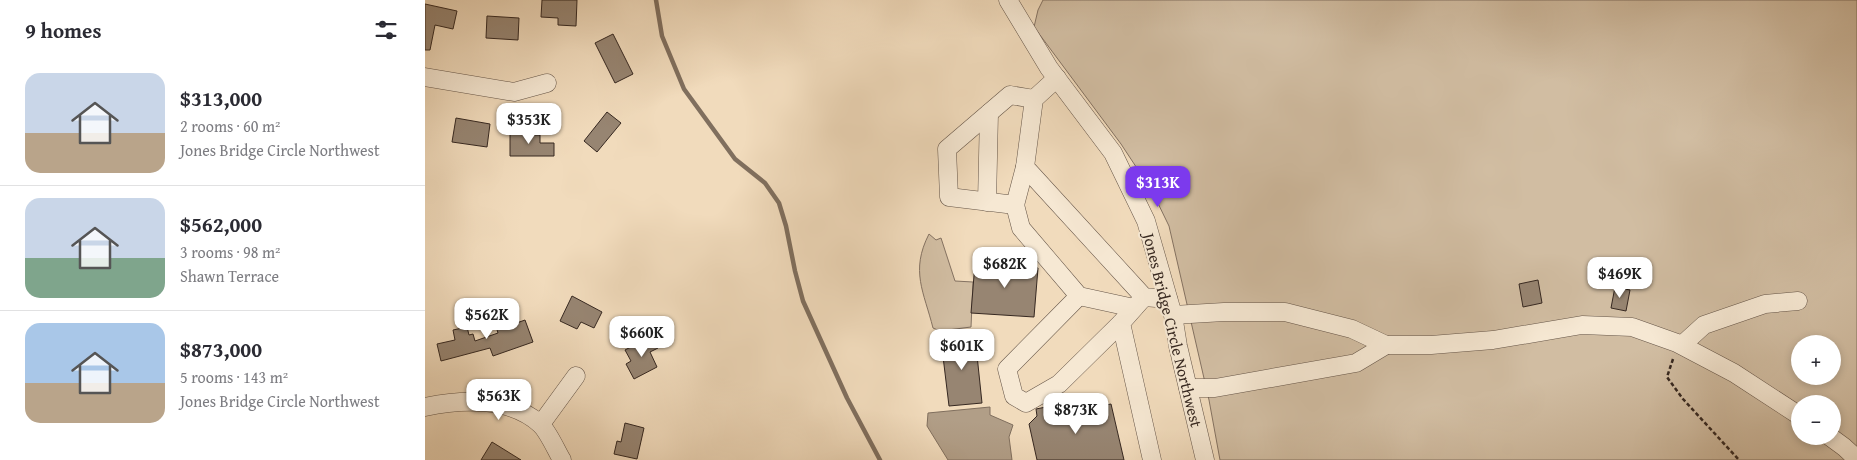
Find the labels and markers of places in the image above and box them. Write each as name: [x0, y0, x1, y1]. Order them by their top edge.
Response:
pin: $353K: [494, 102, 564, 145]
pin: $313K: [1123, 166, 1193, 208]
pin: $682K: [970, 246, 1040, 289]
pin: $469K: [1585, 256, 1655, 299]
pin: $562K: [452, 298, 522, 340]
pin: $660K: [607, 316, 677, 358]
pin: $601K: [927, 328, 997, 371]
pin: $563K: [464, 378, 534, 421]
pin: $873K: [1041, 392, 1111, 435]

